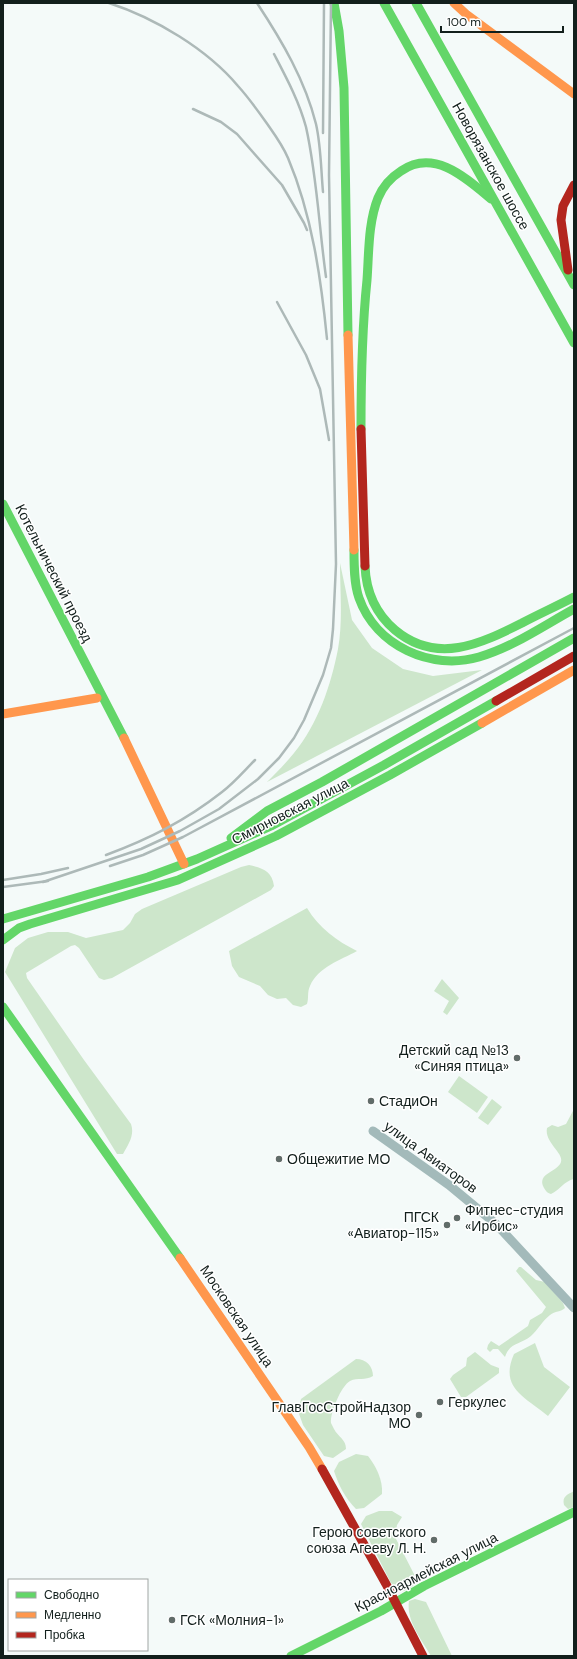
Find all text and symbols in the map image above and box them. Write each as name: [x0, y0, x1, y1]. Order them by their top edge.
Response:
scale bar: [441, 8, 563, 34]
text: 100 m: [447, 14, 481, 30]
street label: Новорязанское шоссе: [448, 99, 534, 233]
street label: Котельнический проезд: [11, 501, 97, 645]
street label: Смирновская улица: [228, 774, 352, 848]
place label: Детский сад №13 «Синяя птица»: [399, 1041, 509, 1075]
marker: Детский сад №13 «Синяя птица»: [512, 1053, 522, 1063]
place label: СтадиОн: [379, 1092, 438, 1110]
marker: СтадиОн: [366, 1096, 376, 1106]
street label: улица Авиаторов: [381, 1117, 481, 1197]
place label: Общежитие МО: [287, 1150, 390, 1168]
marker: Общежитие МО: [274, 1154, 284, 1164]
place label: Фитнес-студия «Ирбис»: [465, 1201, 564, 1235]
place label: ПГСК «Авиатор-115»: [348, 1208, 440, 1242]
marker: Фитнес-студия «Ирбис»: [452, 1213, 462, 1223]
marker: ПГСК «Авиатор-115»: [442, 1220, 452, 1230]
street label: Московская улица: [196, 1262, 278, 1371]
place label: Геркулес: [448, 1393, 506, 1411]
marker: Геркулес: [435, 1397, 445, 1407]
place label: ГлавГосСтройНадзор МО: [272, 1398, 411, 1432]
marker: ГлавГосСтройНадзор МО: [414, 1410, 424, 1420]
place label: Герою советского союза Агееву Л. Н.: [306, 1523, 426, 1557]
street label: Красноармейская улица: [351, 1528, 501, 1616]
marker: Герою советского союза Агееву Л. Н.: [429, 1535, 439, 1545]
legend: [8, 1579, 148, 1651]
text: Свободно: [44, 1587, 99, 1603]
text: Медленно: [44, 1607, 101, 1623]
place label: ГСК «Молния-1»: [180, 1611, 284, 1629]
marker: ГСК «Молния-1»: [167, 1615, 177, 1625]
text: Пробка: [44, 1627, 85, 1643]

